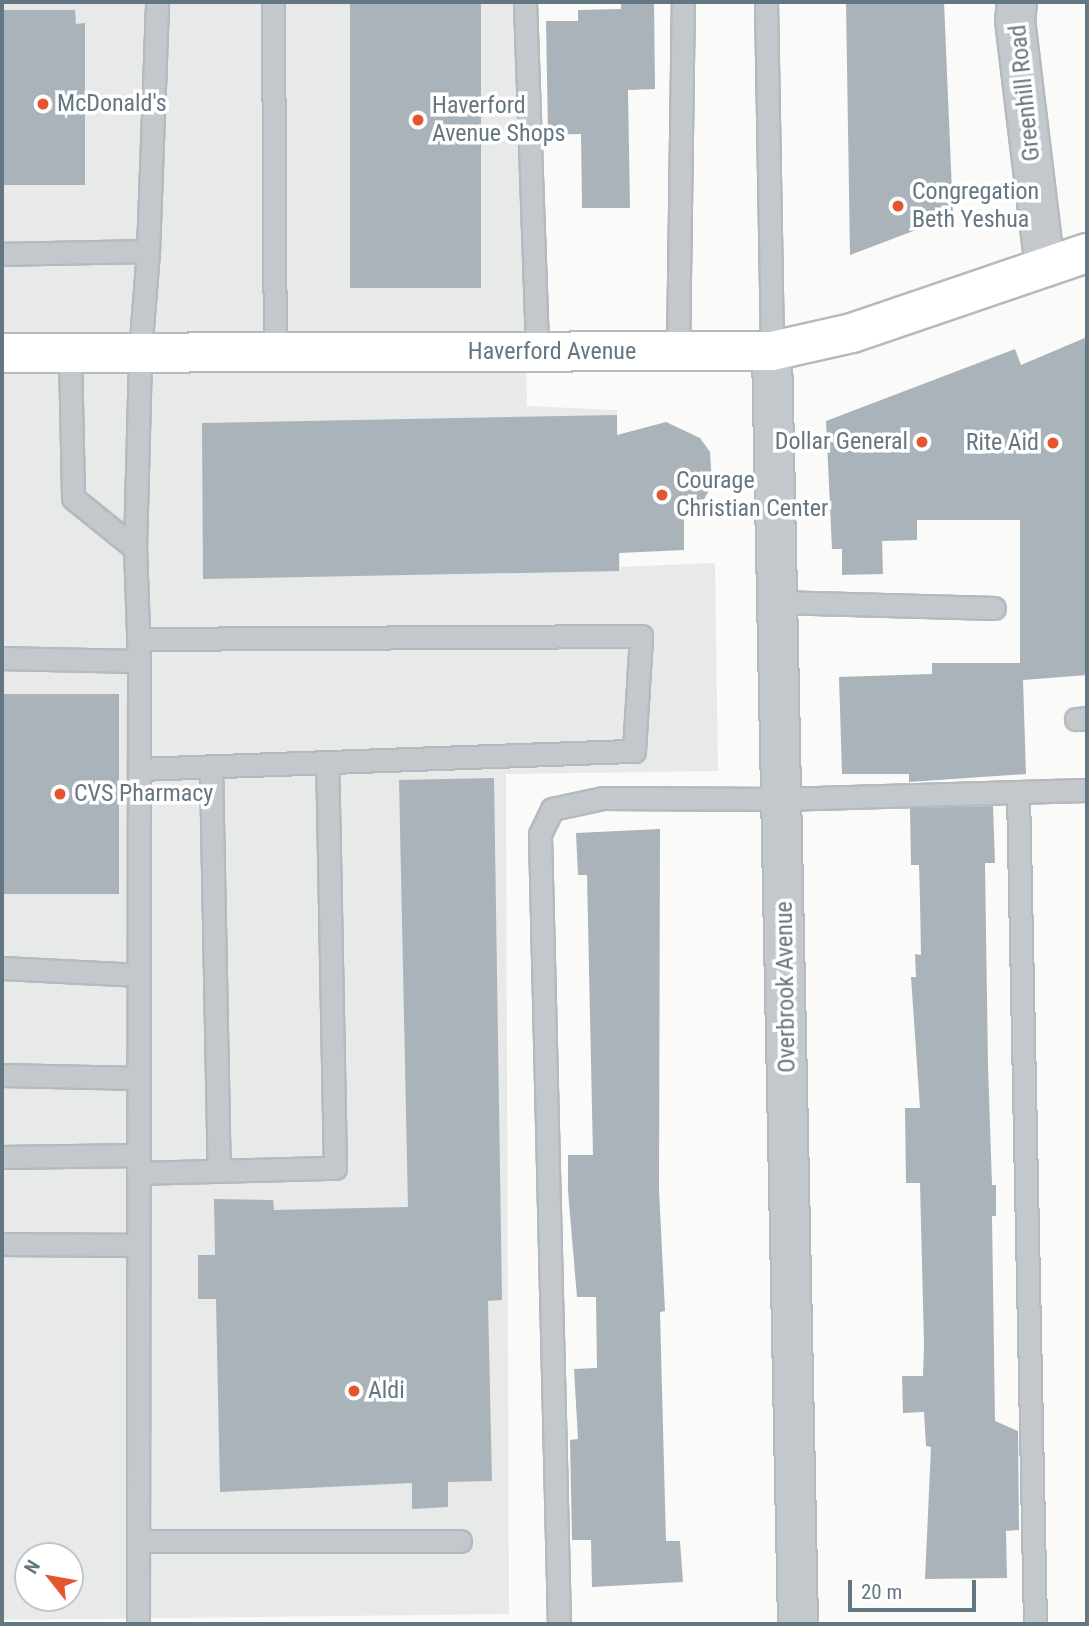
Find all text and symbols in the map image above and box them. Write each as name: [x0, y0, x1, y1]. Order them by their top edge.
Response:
street label: Greenhill Road: [1004, 23, 1046, 163]
place label: McDonald's: [57, 90, 167, 118]
place label: Haverford Avenue Shops: [432, 92, 565, 148]
marker: McDonald's: [35, 96, 51, 112]
marker: Haverford Avenue Shops: [410, 112, 426, 128]
place label: Congregation Beth Yeshua: [912, 178, 1039, 234]
marker: Congregation Beth Yeshua: [890, 198, 906, 214]
street label: Haverford Avenue: [468, 338, 636, 366]
place label: Dollar General: [775, 428, 908, 456]
place label: Rite Aid: [966, 429, 1039, 457]
marker: Dollar General: [914, 434, 930, 450]
marker: Rite Aid: [1045, 435, 1061, 451]
place label: Courage Christian Center: [676, 467, 828, 523]
marker: Courage Christian Center: [654, 487, 670, 503]
place label: CVS Pharmacy: [74, 780, 213, 808]
marker: CVS Pharmacy: [52, 786, 68, 802]
street label: Overbrook Avenue: [770, 901, 802, 1073]
place label: Aldi: [368, 1377, 405, 1405]
marker: Aldi: [346, 1383, 362, 1399]
north arrow: [14, 1542, 84, 1612]
text: N: [19, 1556, 45, 1578]
scale bar: [851, 1566, 979, 1610]
text: 20 m: [861, 1580, 902, 1604]

